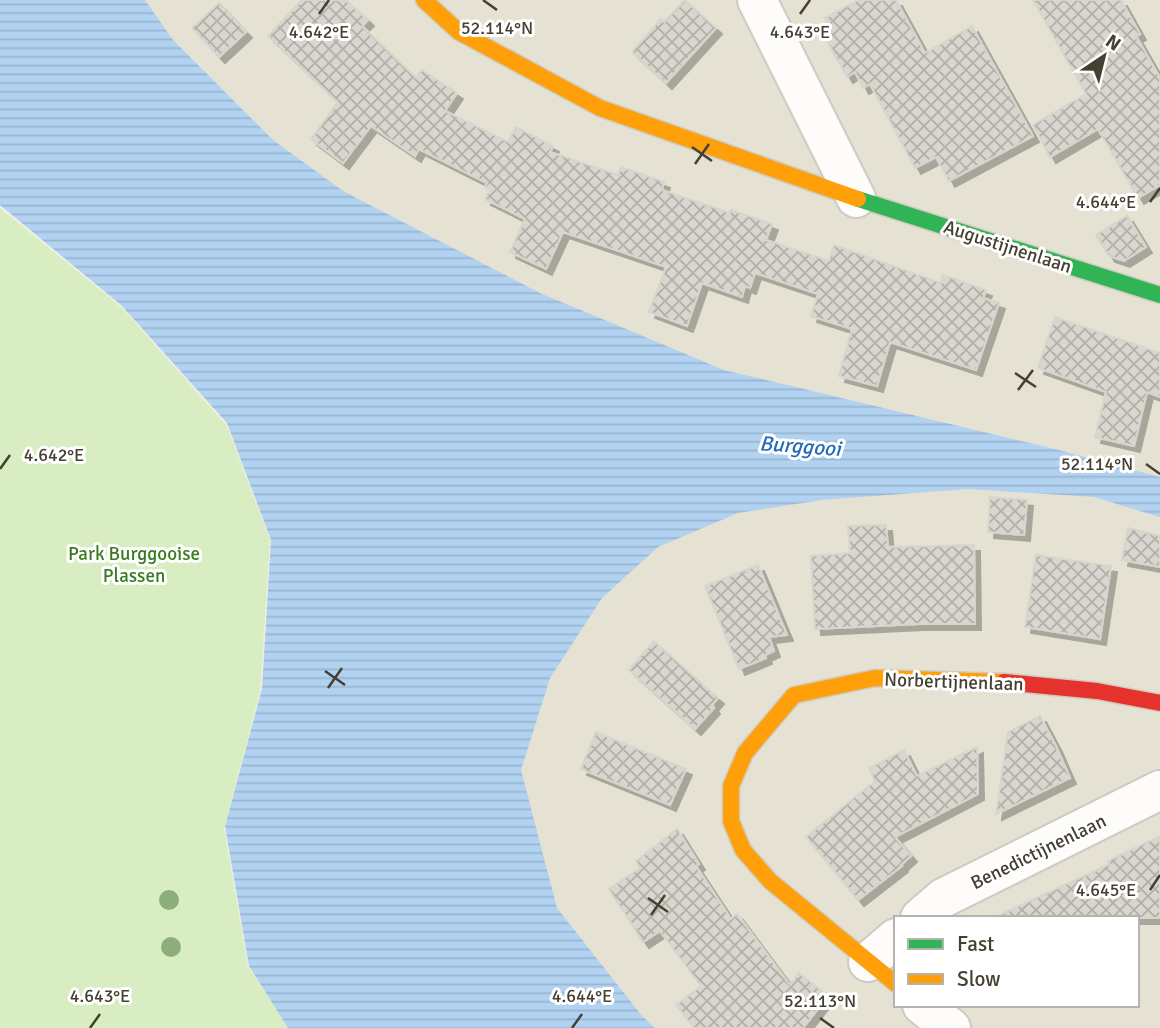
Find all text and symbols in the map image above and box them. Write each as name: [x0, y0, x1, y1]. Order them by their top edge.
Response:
text: 52.114°N: [461, 17, 533, 39]
text: 4.642°E: [289, 21, 349, 43]
text: 4.643°E: [770, 21, 830, 43]
north arrow: [1069, 21, 1139, 91]
text: N: [1101, 29, 1125, 57]
text: 4.644°E: [1076, 191, 1136, 213]
street label: Augustijnenlaan: [941, 215, 1075, 279]
water label: Burggooi: [758, 430, 844, 462]
text: 4.642°E: [24, 444, 84, 466]
text: 52.114°N: [1061, 453, 1133, 475]
park label: Park Burggooise Plassen: [68, 542, 200, 588]
street label: Norbertijnenlaan: [884, 668, 1024, 696]
street label: Benedictijnenlaan: [967, 809, 1110, 895]
text: 4.645°E: [1076, 879, 1136, 901]
legend: [894, 916, 1139, 1007]
text: Fast: [957, 931, 994, 957]
text: Slow: [957, 966, 1001, 992]
text: 4.643°E: [70, 985, 130, 1007]
text: 4.644°E: [552, 985, 612, 1007]
text: 52.113°N: [784, 990, 856, 1012]

